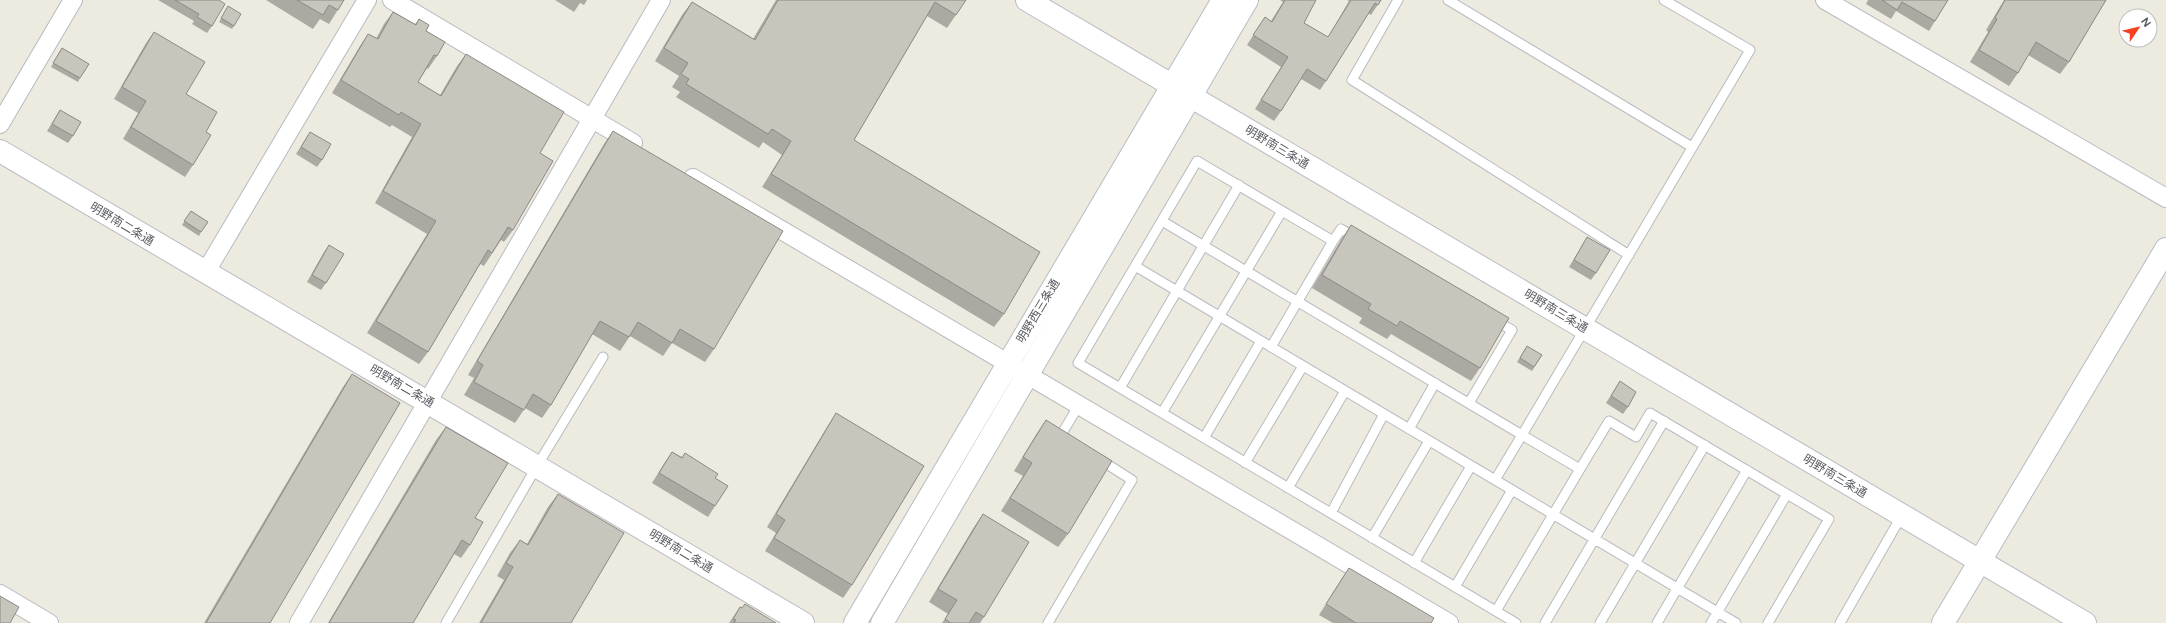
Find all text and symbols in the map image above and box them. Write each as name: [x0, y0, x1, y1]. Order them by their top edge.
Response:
north arrow: [2118, 8, 2158, 48]
text: N: [2138, 15, 2154, 30]
street label: 明野南三条通: [1243, 122, 1311, 172]
street label: 明野南二条通: [88, 199, 156, 249]
street label: 明野西三条通: [1013, 277, 1063, 345]
street label: 明野南三条通: [1522, 286, 1590, 336]
street label: 明野南二条通: [367, 362, 437, 410]
street label: 明野南三条通: [1801, 451, 1869, 501]
street label: 明野南二条通: [647, 526, 715, 576]

